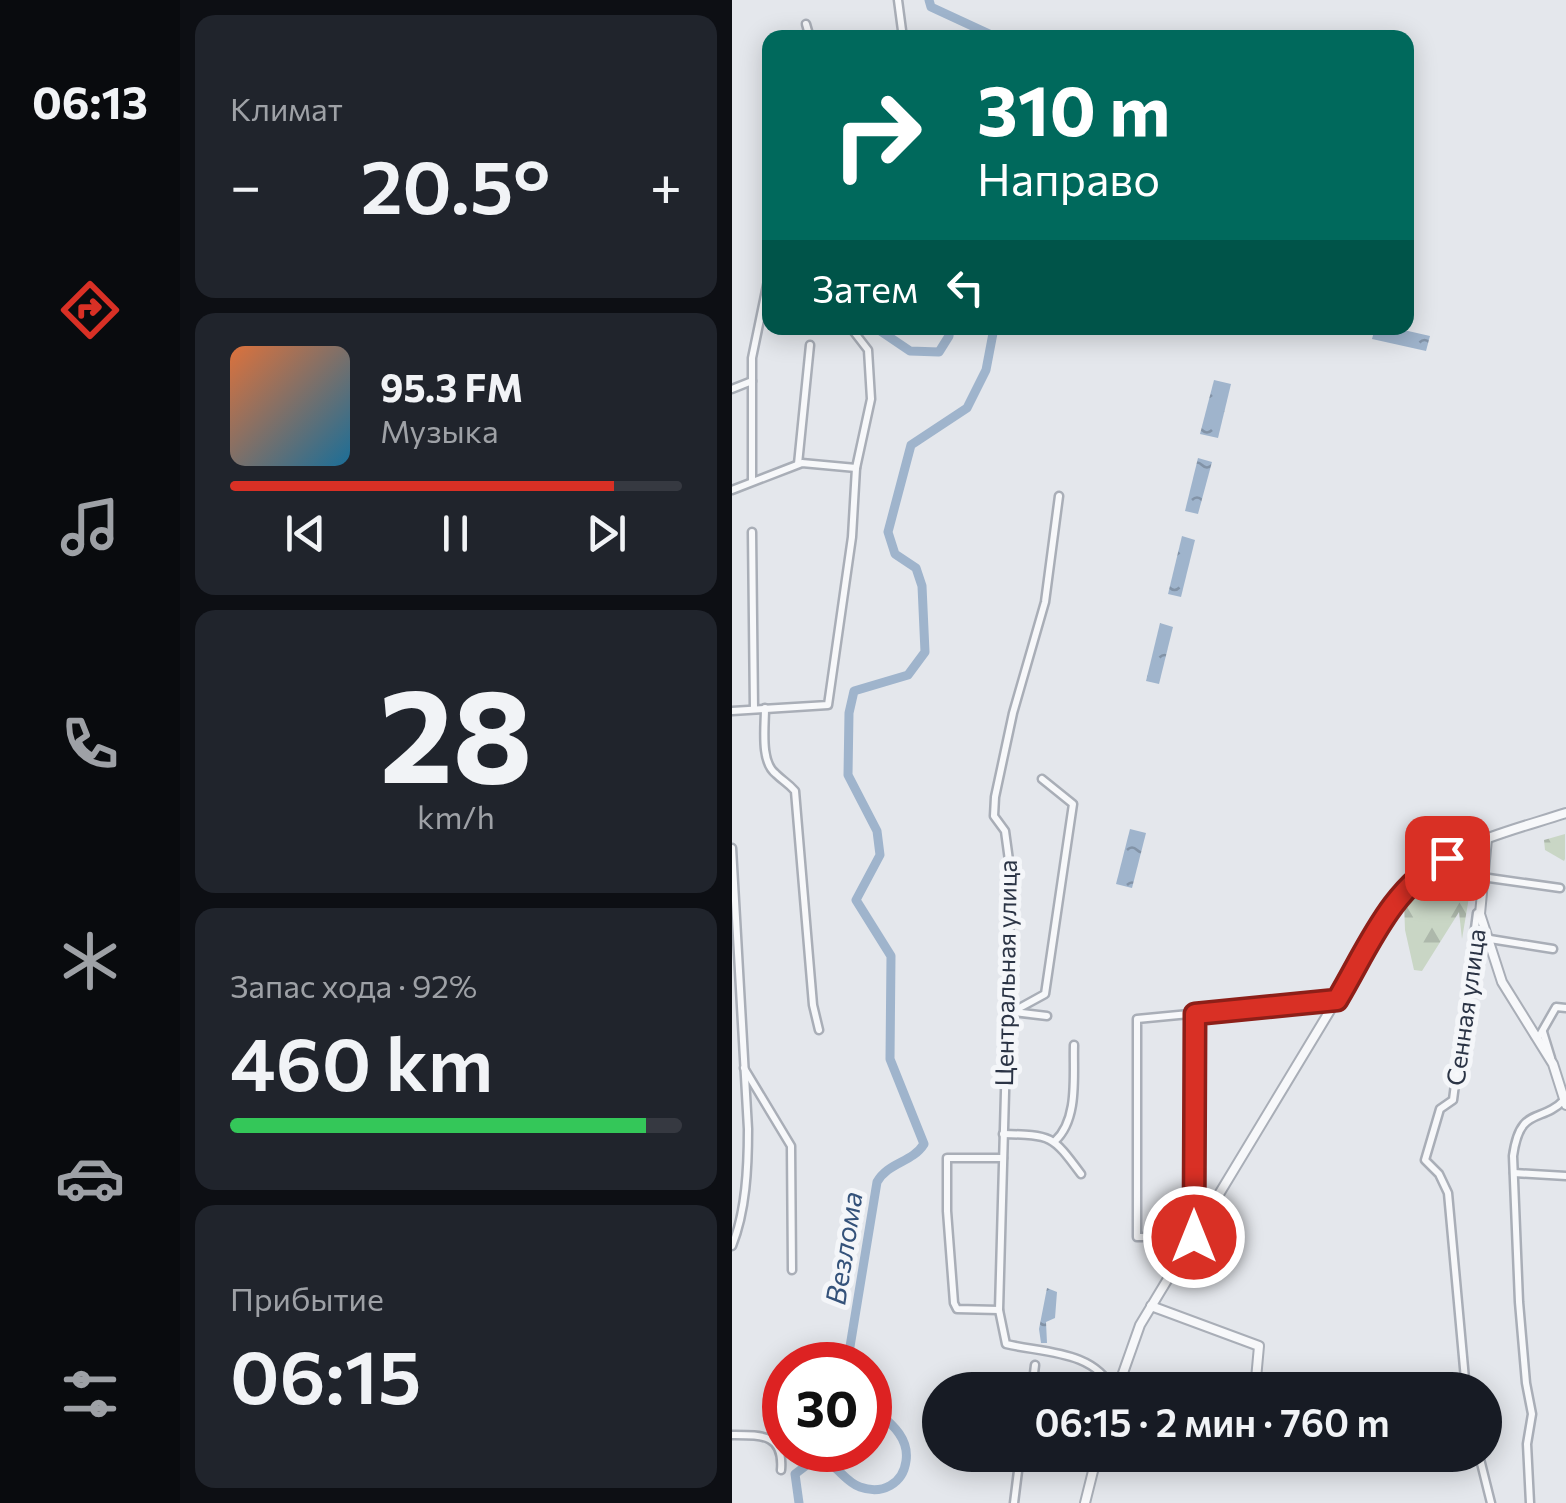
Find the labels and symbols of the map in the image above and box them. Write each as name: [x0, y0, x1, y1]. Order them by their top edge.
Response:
pin: [1405, 816, 1490, 901]
street label: Центральная улица: [988, 859, 1022, 1087]
street label: Сенная улица: [1439, 927, 1491, 1087]
position arrow: [1142, 1185, 1246, 1289]
water label: Везлома: [817, 1189, 869, 1307]
speed limit sign: 30: [762, 1342, 892, 1472]

